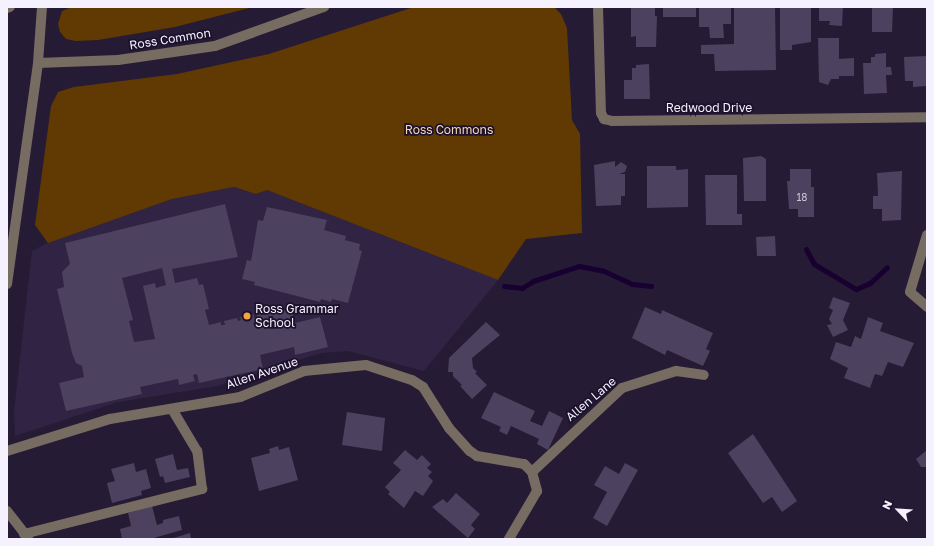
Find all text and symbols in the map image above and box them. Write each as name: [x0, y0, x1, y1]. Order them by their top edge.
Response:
street label: Ross Common: [128, 25, 212, 53]
street label: Redwood Drive: [666, 101, 752, 115]
park label: Ross Commons: [405, 123, 493, 137]
house number: 18: [797, 192, 807, 204]
place label: Ross Grammar School: [255, 302, 338, 330]
marker: Ross Grammar School: [242, 311, 252, 321]
street label: Allen Avenue: [224, 354, 300, 392]
street label: Allen Lane: [563, 374, 619, 424]
north arrow: [878, 490, 918, 530]
text: N: [879, 498, 894, 511]

